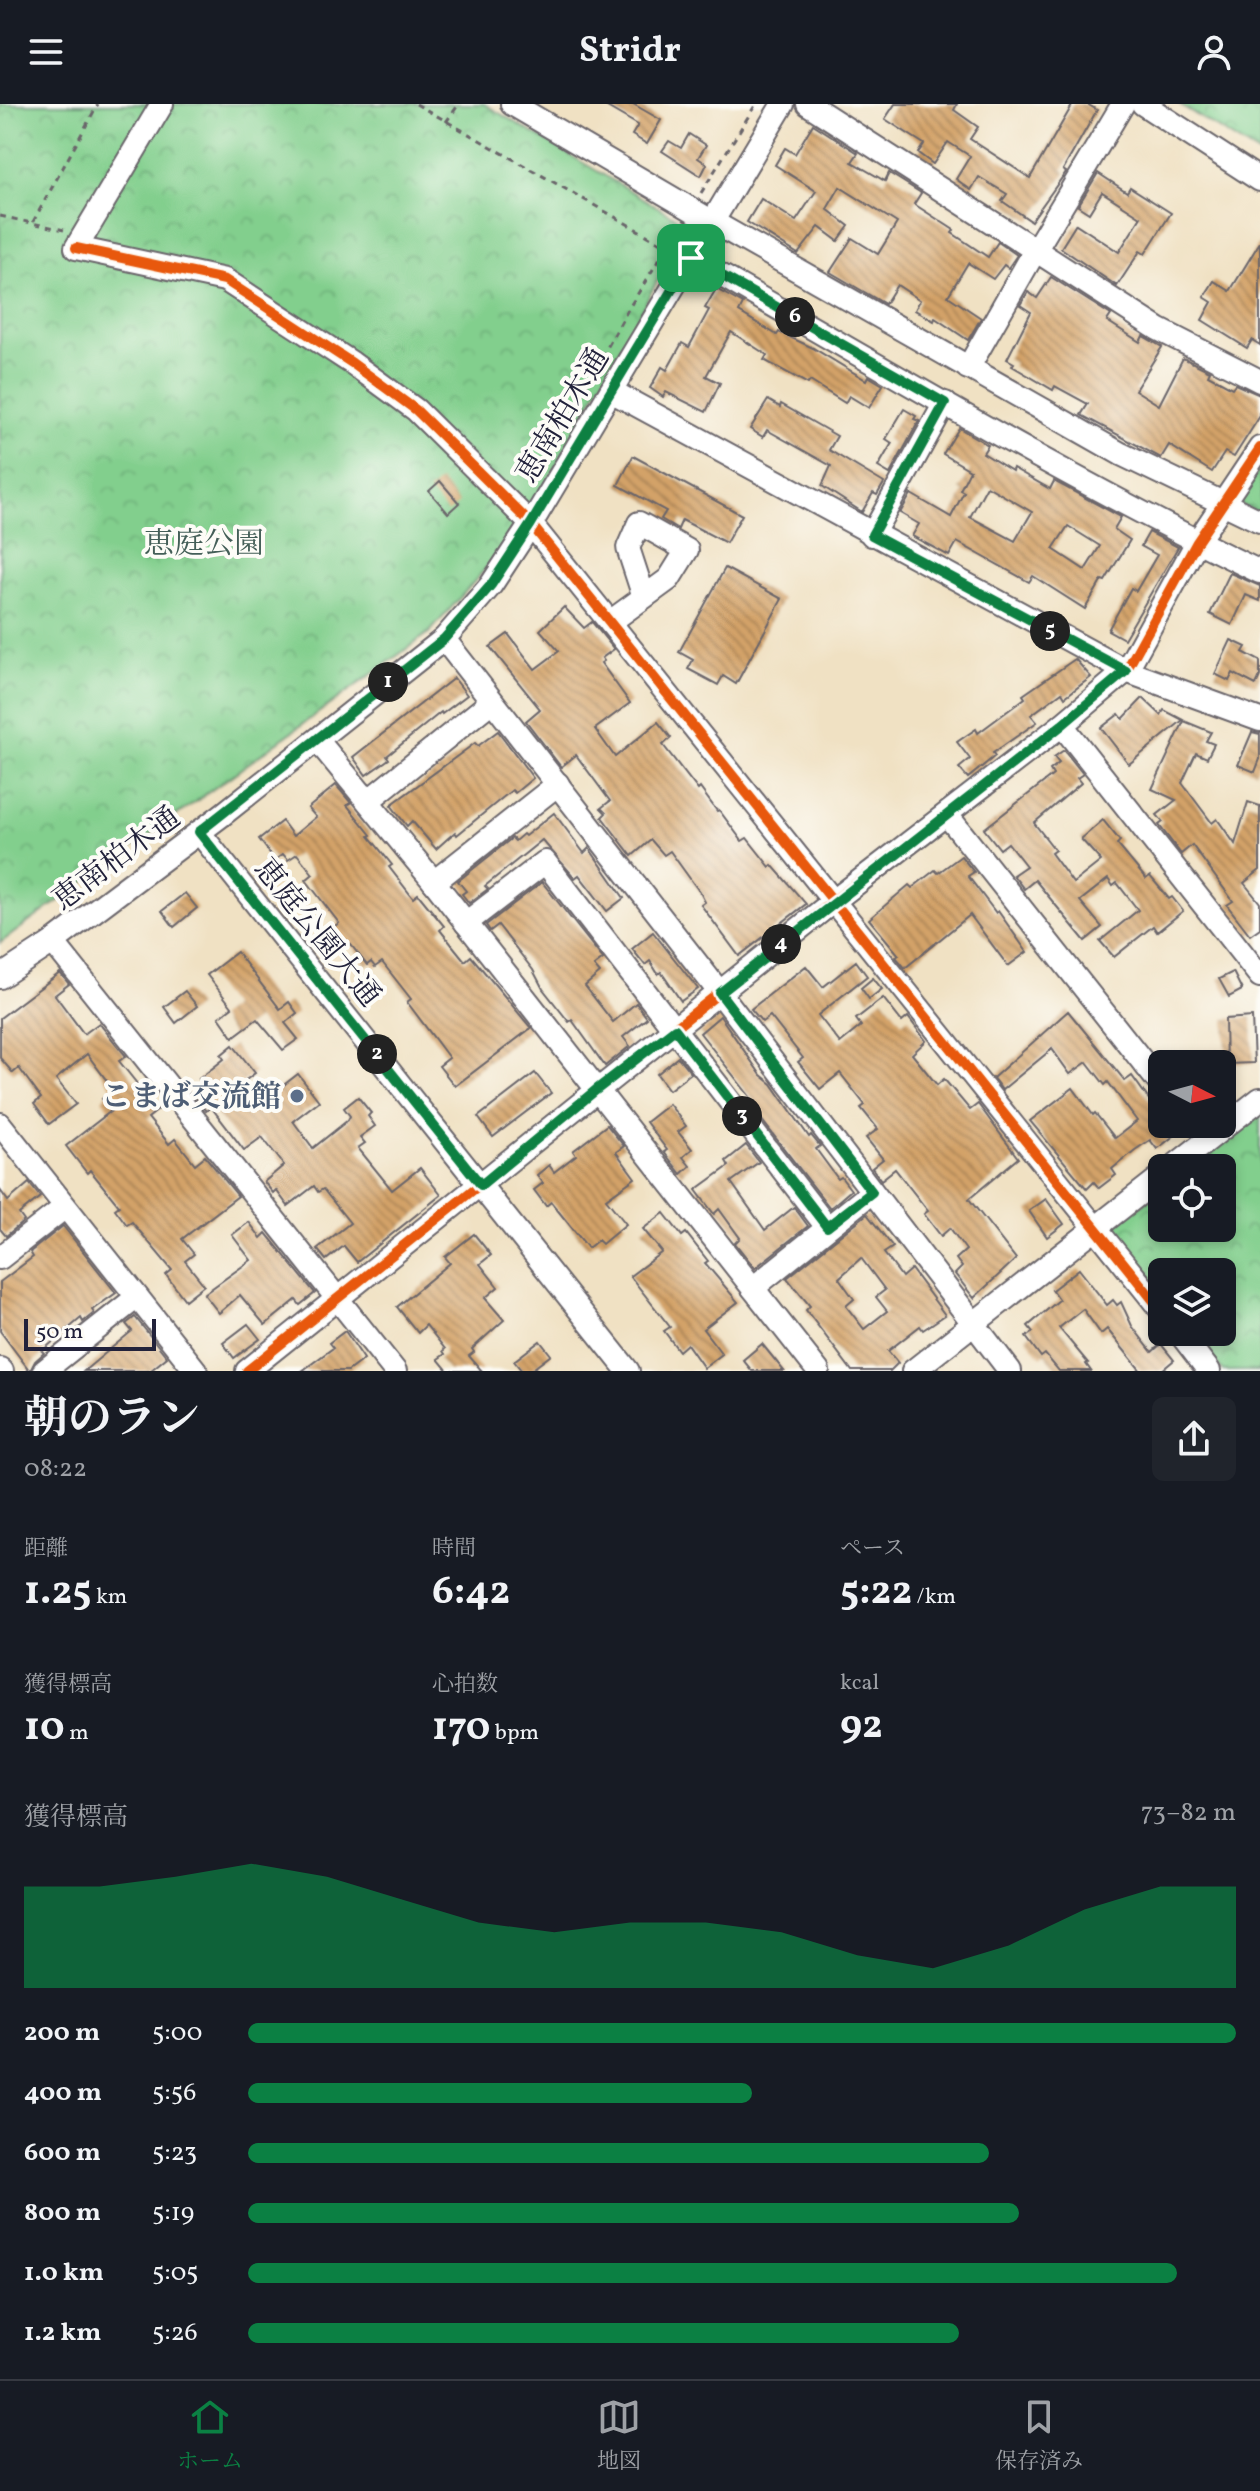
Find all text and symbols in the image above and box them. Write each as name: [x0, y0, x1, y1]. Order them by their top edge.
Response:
text: Stridr: [579, 27, 681, 77]
icon: menu: [24, 30, 68, 74]
icon: person: [1192, 30, 1236, 74]
pin: [657, 224, 725, 292]
icon: arrive: [669, 236, 713, 280]
pin: 6: [775, 297, 815, 337]
text: 6: [789, 301, 801, 332]
street label: 恵南柏木通: [507, 341, 620, 491]
park label: 恵庭公園: [144, 524, 264, 566]
pin: 5: [1030, 611, 1070, 651]
text: 5: [1045, 615, 1055, 646]
pin: 1: [368, 662, 408, 702]
text: 1: [384, 666, 392, 697]
street label: 恵南柏木通: [45, 798, 190, 922]
street label: 恵庭公園大通: [243, 850, 389, 1016]
pin: 4: [761, 924, 801, 964]
text: 4: [774, 928, 788, 959]
pin: 2: [357, 1034, 397, 1074]
text: 2: [371, 1038, 383, 1069]
north arrow: [1148, 1050, 1236, 1138]
map controls: [1148, 1050, 1236, 1346]
place label: こまば交流館: [101, 1077, 281, 1119]
marker: こまば交流館: [288, 1087, 306, 1105]
pin: 3: [722, 1096, 762, 1136]
text: 3: [736, 1100, 748, 1131]
button: locate: [1148, 1154, 1236, 1242]
button: layers: [1148, 1258, 1236, 1346]
scale bar: [24, 1315, 156, 1351]
text: 50 m: [36, 1317, 83, 1348]
text: 朝のラン: [24, 1390, 200, 1451]
button: share: [1152, 1397, 1236, 1481]
text: 08:22: [24, 1451, 87, 1487]
text: 距離: [24, 1534, 68, 1565]
text: 時間: [432, 1534, 476, 1565]
text: ペース: [840, 1534, 905, 1565]
text: 1.25: [24, 1565, 91, 1621]
text: 6:42: [432, 1565, 510, 1621]
text: 5:22: [840, 1565, 912, 1621]
text: km: [91, 1582, 127, 1613]
text: /km: [912, 1582, 956, 1613]
text: kcal: [840, 1668, 879, 1699]
text: 獲得標高: [24, 1670, 112, 1701]
text: 心拍数: [432, 1670, 498, 1701]
text: 92: [840, 1699, 883, 1755]
text: 10: [24, 1701, 65, 1757]
text: 170: [432, 1701, 490, 1757]
text: m: [65, 1718, 89, 1749]
text: bpm: [490, 1718, 539, 1749]
text: 73–82 m: [1141, 1795, 1236, 1831]
text: 獲得標高: [24, 1800, 128, 1836]
text: 200 m: [24, 2015, 100, 2051]
text: 5:00: [152, 2015, 202, 2051]
text: 400 m: [24, 2075, 102, 2111]
text: 5:56: [152, 2075, 196, 2111]
text: 600 m: [24, 2135, 101, 2171]
text: 5:23: [152, 2135, 197, 2171]
text: 800 m: [24, 2195, 101, 2231]
text: 5:19: [152, 2195, 194, 2231]
text: 1.0 km: [24, 2255, 104, 2291]
text: 5:05: [152, 2255, 199, 2291]
text: 1.2 km: [24, 2315, 101, 2351]
text: 5:26: [152, 2315, 198, 2351]
tab: ホーム: [177, 2395, 243, 2478]
tab: 地図: [597, 2395, 641, 2478]
tab: 保存済み: [995, 2395, 1083, 2478]

